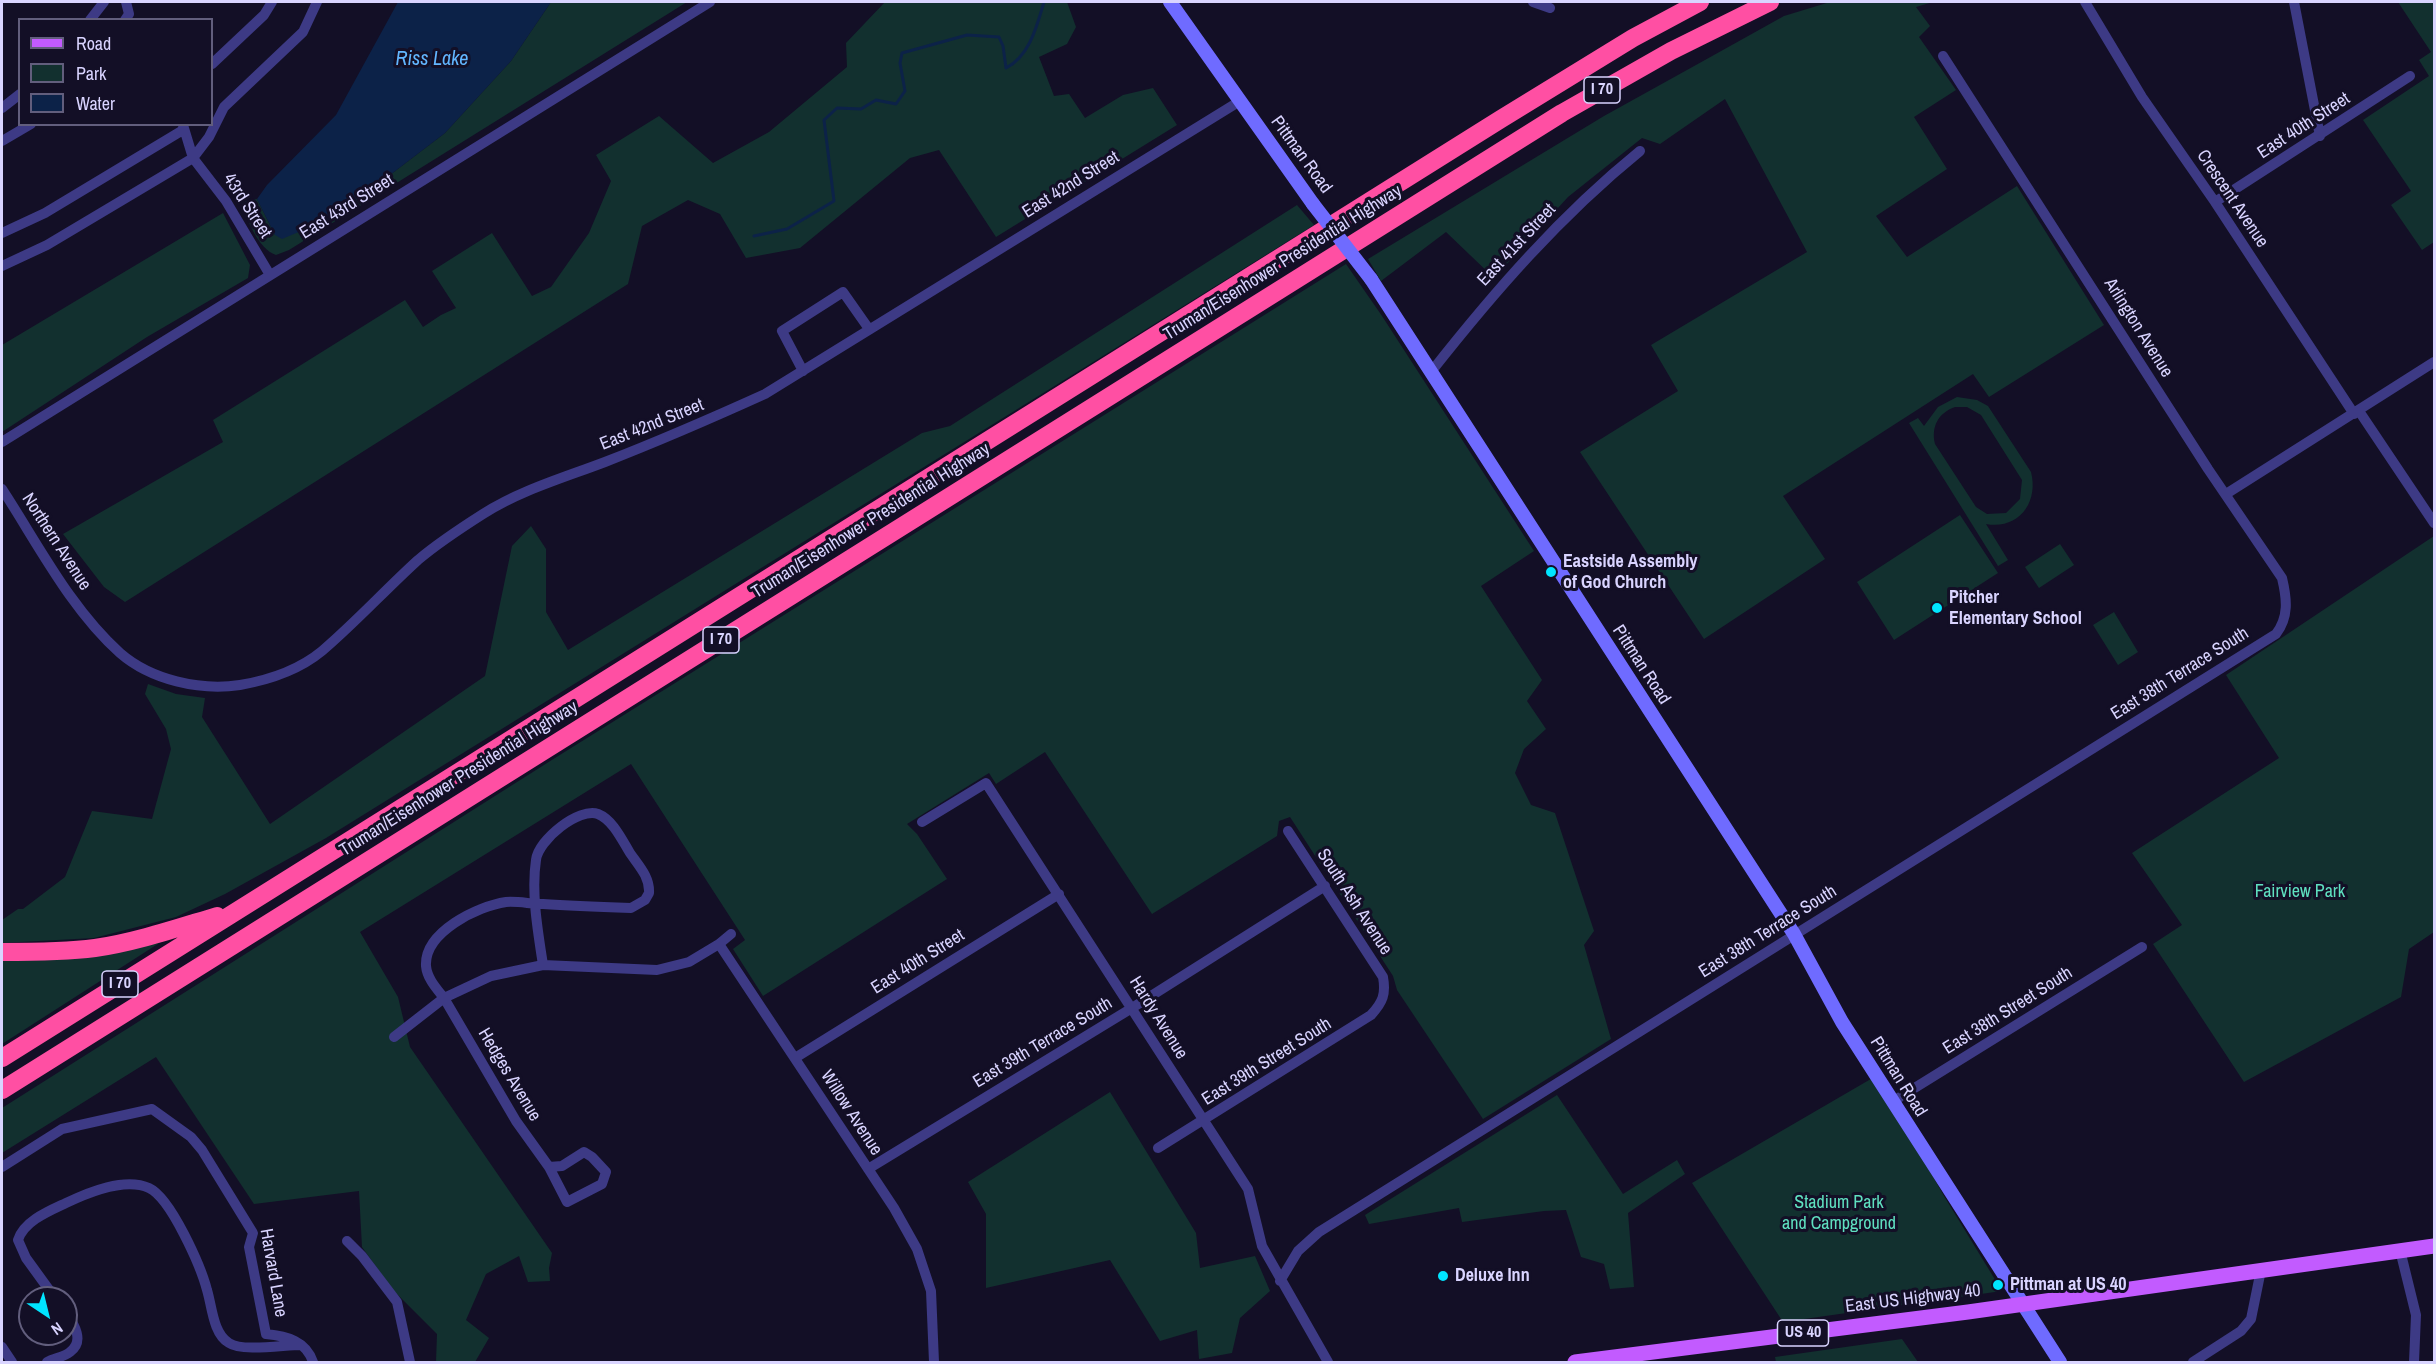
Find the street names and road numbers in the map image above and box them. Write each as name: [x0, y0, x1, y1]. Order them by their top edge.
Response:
road number: I 70: [1584, 77, 1620, 103]
street label: East 40th Street: [2254, 88, 2354, 164]
street label: Pittman Road: [1266, 112, 1336, 198]
street label: Crescent Avenue: [2191, 146, 2273, 252]
street label: East 42nd Street: [1019, 147, 1123, 223]
street label: 43rd Street: [218, 169, 276, 243]
street label: East 43rd Street: [296, 170, 398, 244]
street label: Truman/Eisenhower Presidential Highway: [1160, 181, 1406, 345]
street label: East 41st Street: [1473, 199, 1561, 291]
street label: Arlington Avenue: [2099, 274, 2177, 382]
street label: East 42nd Street: [597, 394, 707, 456]
street label: Truman/Eisenhower Presidential Highway: [748, 439, 994, 603]
street label: Northern Avenue: [17, 489, 95, 595]
street label: Pittman Road: [1607, 621, 1675, 709]
street label: East 38th Terrace South: [2107, 623, 2253, 725]
road number: I 70: [703, 627, 739, 653]
street label: Truman/Eisenhower Presidential Highway: [336, 697, 582, 861]
street label: South Ash Avenue: [1312, 845, 1396, 959]
street label: East 38th Terrace South: [1695, 881, 1841, 983]
street label: East 40th Street: [867, 925, 969, 999]
street label: East 38th Street South: [1939, 962, 2077, 1060]
road number: I 70: [102, 971, 138, 997]
street label: Hardy Avenue: [1124, 973, 1192, 1063]
street label: East 39th Terrace South: [970, 993, 1116, 1093]
street label: East 39th Street South: [1198, 1013, 1336, 1111]
street label: Hedges Avenue: [473, 1025, 545, 1125]
street label: Pittman Road: [1865, 1033, 1931, 1121]
street label: Willow Avenue: [815, 1066, 887, 1160]
street label: Harvard Lane: [255, 1227, 291, 1319]
street label: East US Highway 40: [1844, 1280, 1982, 1318]
road number: US 40: [1778, 1320, 1828, 1346]

